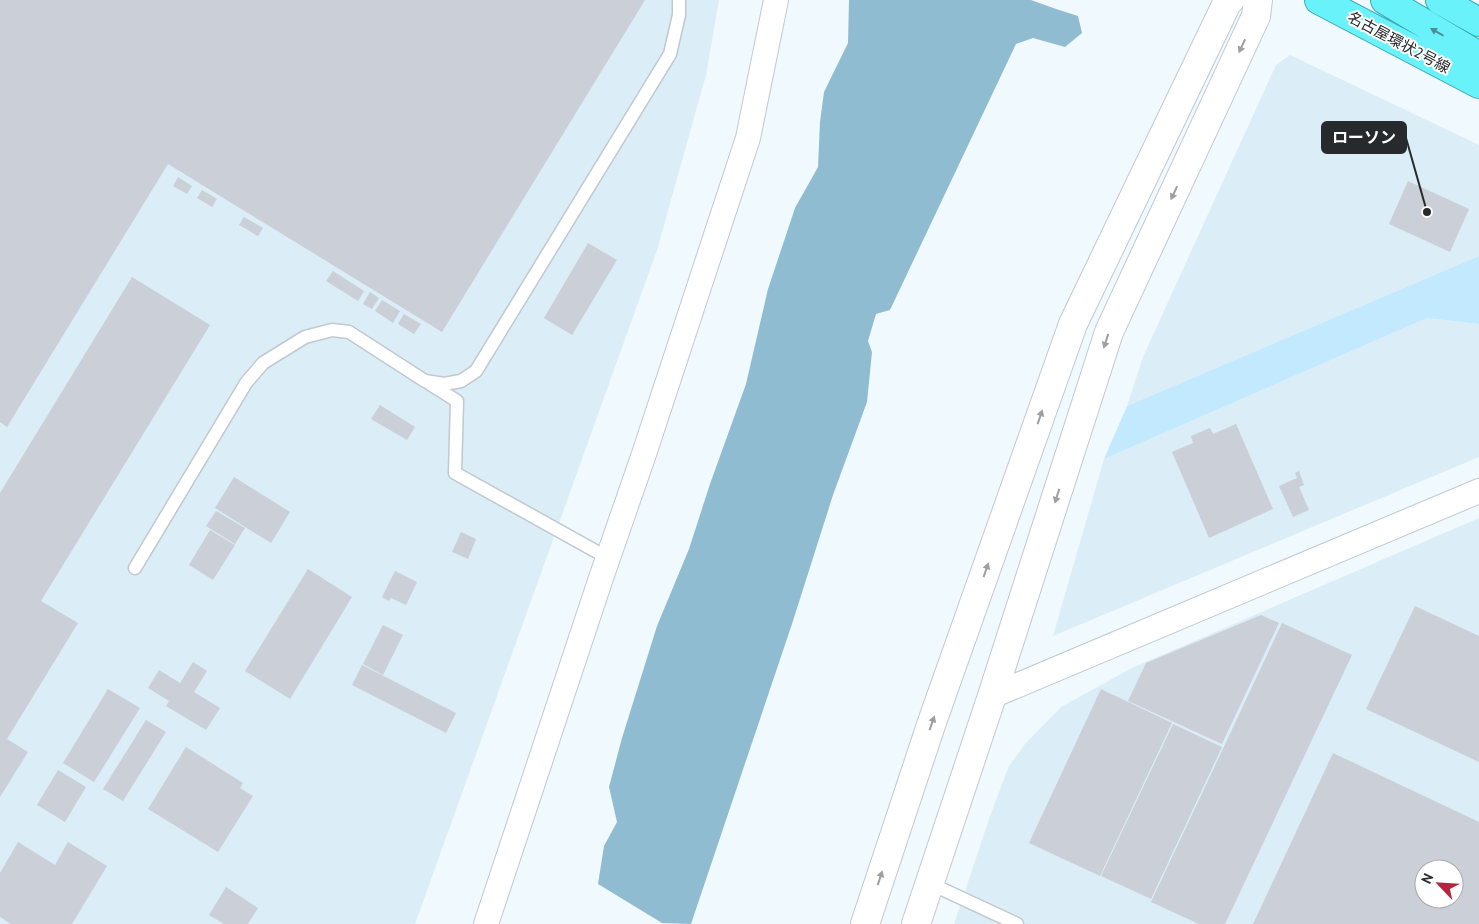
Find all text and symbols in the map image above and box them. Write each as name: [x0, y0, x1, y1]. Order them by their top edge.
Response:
street label: 名古屋環状2号線: [1345, 7, 1453, 77]
one-way arrow: [1430, 27, 1443, 36]
one-way arrow: [1238, 39, 1246, 53]
callout: ローソン: [1322, 122, 1406, 153]
text: ローソン: [1332, 127, 1396, 147]
one-way arrow: [1169, 186, 1177, 200]
one-way arrow: [1102, 334, 1110, 349]
one-way arrow: [1036, 409, 1044, 424]
one-way arrow: [1052, 488, 1060, 503]
one-way arrow: [982, 562, 990, 577]
one-way arrow: [928, 716, 936, 731]
north arrow: [1414, 859, 1464, 909]
one-way arrow: [877, 870, 885, 885]
text: N: [1417, 871, 1437, 886]

